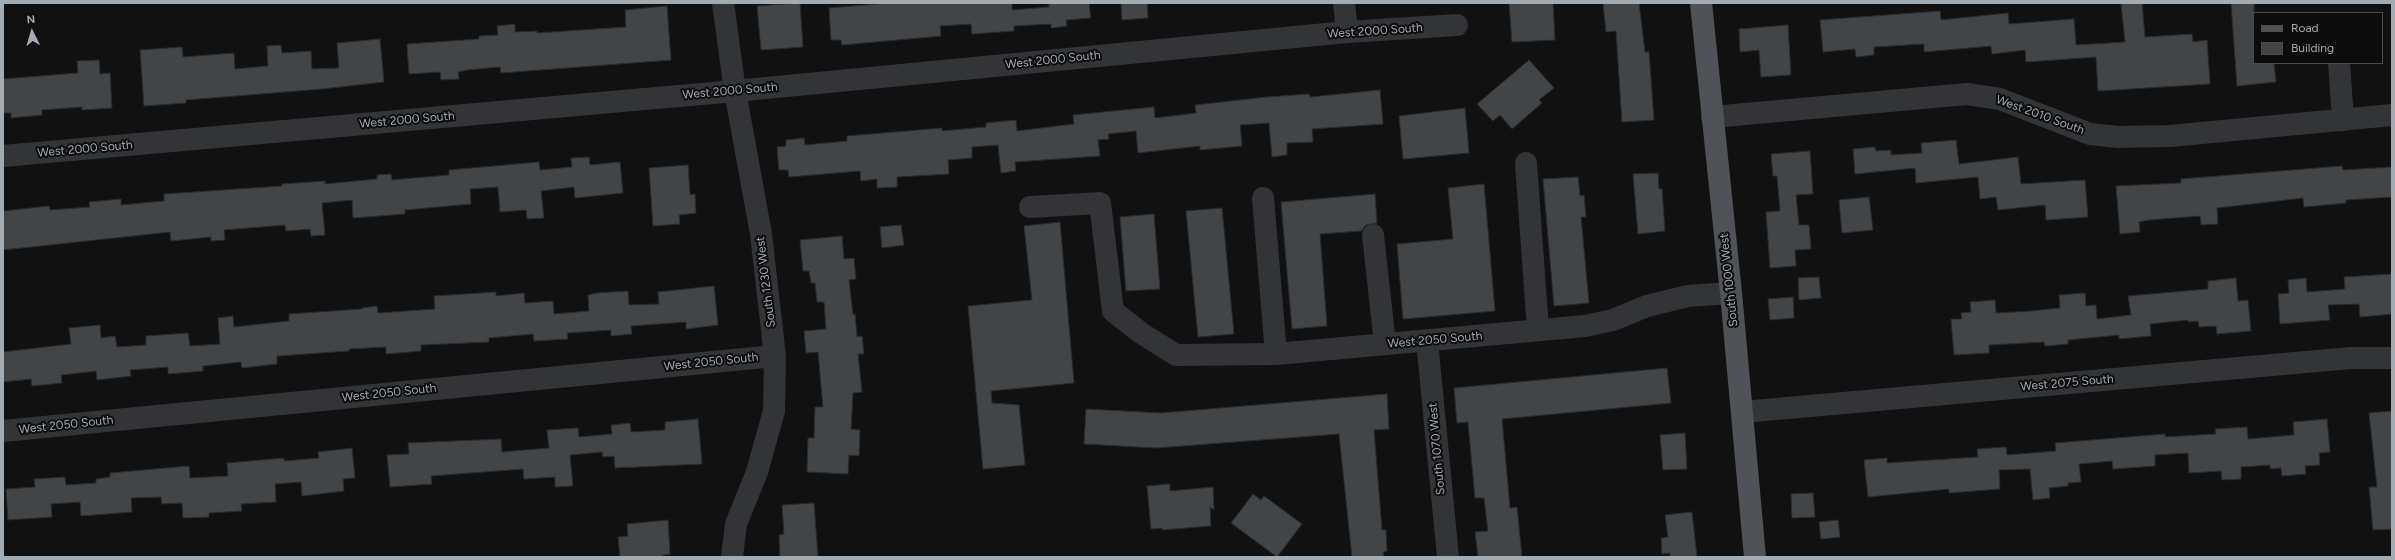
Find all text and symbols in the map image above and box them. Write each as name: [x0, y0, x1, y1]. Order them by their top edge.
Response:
north arrow: [12, 12, 52, 52]
legend: [2253, 12, 2383, 64]
text: N: [26, 13, 36, 26]
street label: West 2000 South: [1327, 20, 1423, 42]
text: Road: [2291, 21, 2319, 35]
text: Building: [2291, 41, 2334, 55]
street label: West 2000 South: [1005, 48, 1101, 72]
street label: West 2000 South: [682, 80, 778, 102]
street label: West 2010 South: [1994, 92, 2086, 138]
street label: West 2000 South: [359, 109, 455, 131]
street label: West 2000 South: [37, 138, 133, 160]
street label: South 1000 West: [1717, 233, 1741, 327]
street label: South 1230 West: [753, 236, 779, 328]
street label: West 2050 South: [1387, 329, 1483, 351]
street label: West 2050 South: [663, 350, 759, 374]
street label: West 2075 South: [2020, 372, 2114, 394]
street label: West 2050 South: [341, 381, 437, 405]
street label: South 1070 West: [1426, 402, 1448, 496]
street label: West 2050 South: [18, 413, 114, 437]

